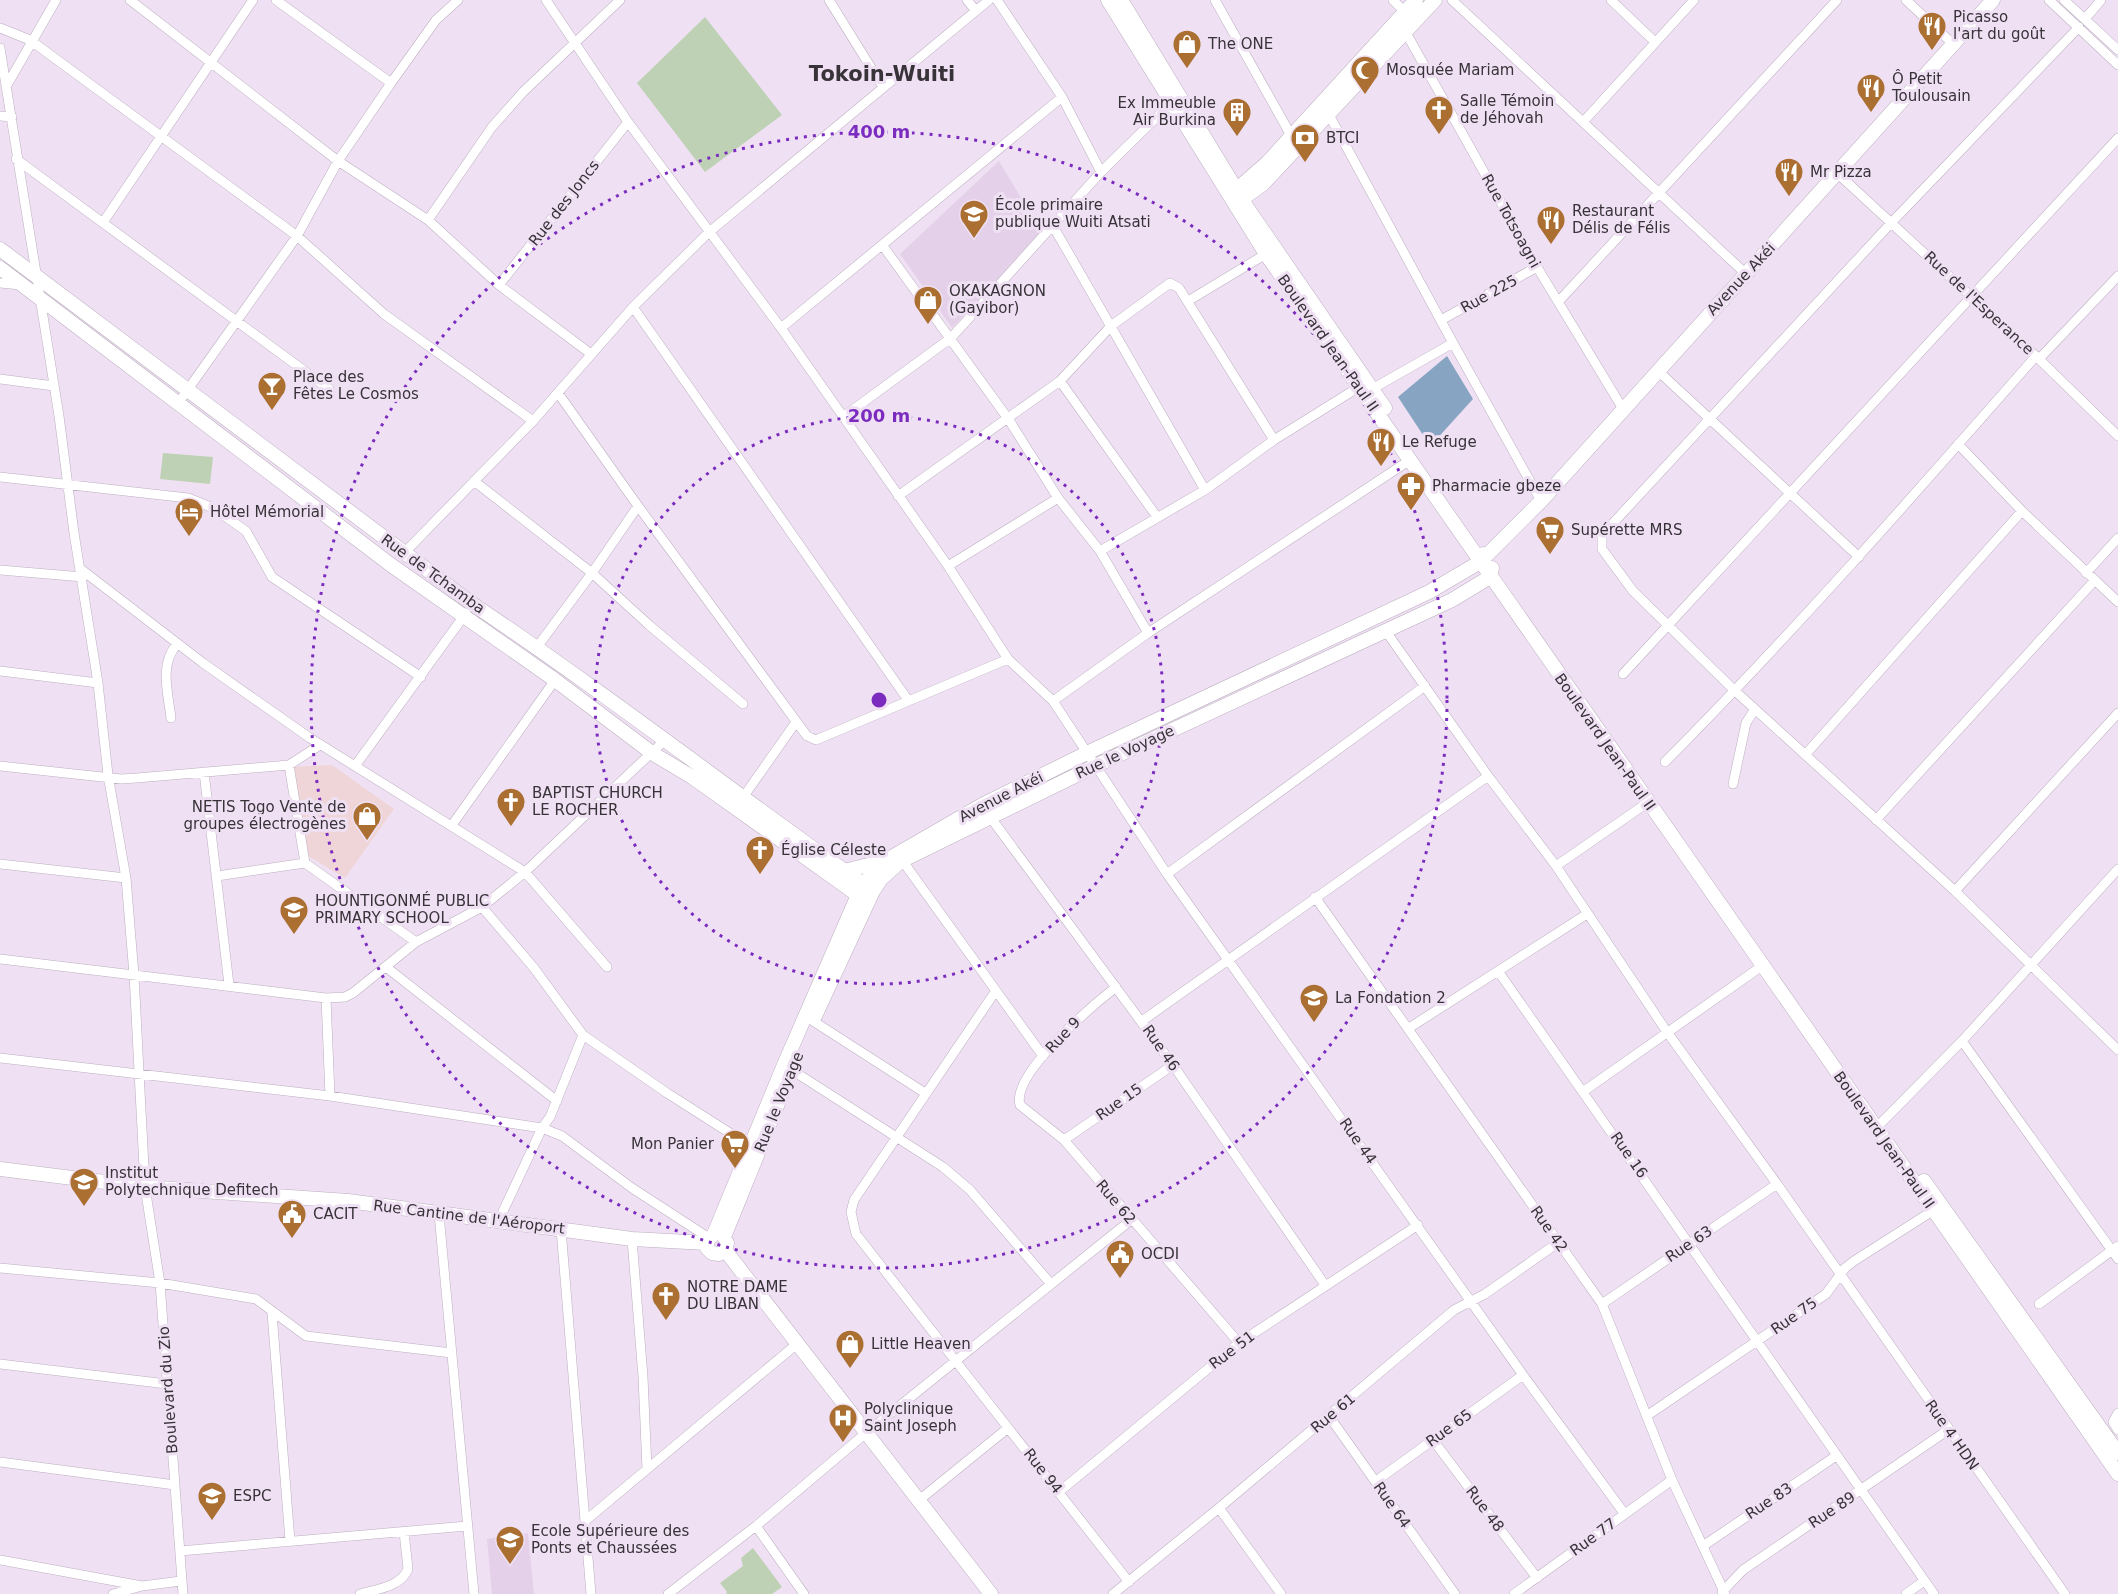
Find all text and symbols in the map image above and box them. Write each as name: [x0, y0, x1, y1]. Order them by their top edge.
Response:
place label: Picasso l'art du goût: [1953, 8, 2045, 43]
restaurant icon: Picasso l'art du goût: [1916, 10, 1948, 52]
shop icon: The ONE: [1171, 28, 1203, 70]
place label: The ONE: [1207, 35, 1273, 53]
mosque icon: Mosquée Mariam: [1349, 54, 1381, 96]
place label: Mosquée Mariam: [1386, 61, 1514, 79]
district label: Tokoin-Wuiti: [809, 62, 955, 86]
place label: Ô Petit Toulousain: [1891, 69, 1971, 105]
restaurant icon: Ô Petit Toulousain: [1855, 72, 1887, 114]
place label: Salle Témoin de Jéhovah: [1460, 92, 1554, 127]
place label: Ex Immeuble Air Burkina: [1118, 94, 1216, 129]
church icon: Salle Témoin de Jéhovah: [1423, 94, 1455, 136]
building icon: Ex Immeuble Air Burkina: [1221, 96, 1253, 138]
text: 400 m: [848, 121, 910, 142]
bank icon: BTCI: [1289, 122, 1321, 164]
place label: BTCI: [1326, 129, 1359, 147]
street label: Rue des Joncs: [525, 156, 603, 249]
restaurant icon: Mr Pizza: [1773, 156, 1805, 198]
place label: Mr Pizza: [1810, 163, 1872, 181]
street label: Rue Totsoagni: [1478, 171, 1544, 271]
place label: École primaire publique Wuiti Atsati: [995, 195, 1151, 231]
school or university icon: École primaire publique Wuiti Atsati: [958, 198, 990, 240]
place label: Restaurant Délis de Félis: [1572, 202, 1671, 237]
restaurant icon: Restaurant Délis de Félis: [1535, 204, 1567, 246]
street label: Avenue Akéi: [1703, 239, 1779, 319]
street label: Rue de l'Esperance: [1920, 248, 2038, 358]
street label: Boulevard Jean-Paul II: [1274, 271, 1382, 415]
street label: Rue 225: [1458, 271, 1520, 317]
place label: OKAKAGNON (Gayibor): [949, 282, 1046, 317]
shop icon: OKAKAGNON (Gayibor): [912, 284, 944, 326]
place label: Place des Fêtes Le Cosmos: [293, 368, 419, 403]
bar icon: Place des Fêtes Le Cosmos: [256, 370, 288, 412]
text: 200 m: [848, 405, 910, 426]
restaurant icon: Le Refuge: [1365, 426, 1397, 468]
place label: Le Refuge: [1402, 433, 1477, 451]
pharmacy icon: Pharmacie gbeze: [1395, 470, 1427, 512]
place label: Pharmacie gbeze: [1432, 477, 1561, 495]
hotel icon: Hôtel Mémorial: [173, 496, 205, 538]
place label: Hôtel Mémorial: [210, 503, 324, 521]
supermarket icon: Supérette MRS: [1534, 514, 1566, 556]
place label: Supérette MRS: [1571, 521, 1683, 539]
street label: Rue de Tchamba: [378, 530, 488, 618]
street label: Boulevard Jean-Paul II: [1551, 670, 1659, 814]
centre of rings: [869, 690, 889, 710]
street label: Rue le Voyage: [1073, 721, 1177, 783]
street label: Avenue Akéi: [956, 768, 1046, 826]
place label: BAPTIST CHURCH LE ROCHER: [532, 784, 663, 819]
church icon: BAPTIST CHURCH LE ROCHER: [495, 786, 527, 828]
place label: NETIS Togo Vente de groupes électrogènes: [184, 798, 346, 833]
shop icon: NETIS Togo Vente de groupes électrogènes: [351, 800, 383, 842]
church icon: Église Céleste: [744, 834, 776, 876]
place label: Église Céleste: [781, 840, 886, 859]
place label: HOUNTIGONMÉ PUBLIC PRIMARY SCHOOL: [315, 891, 489, 927]
school or university icon: HOUNTIGONMÉ PUBLIC PRIMARY SCHOOL: [278, 894, 310, 936]
school or university icon: La Fondation 2: [1298, 982, 1330, 1024]
place label: La Fondation 2: [1335, 989, 1446, 1007]
street label: Rue 9: [1042, 1013, 1084, 1057]
street label: Rue 46: [1139, 1021, 1183, 1075]
street label: Rue le Voyage: [751, 1049, 807, 1155]
street label: Boulevard Jean-Paul II: [1830, 1068, 1938, 1212]
street label: Rue 15: [1092, 1080, 1146, 1124]
street label: Rue 44: [1336, 1114, 1380, 1168]
supermarket icon: Mon Panier: [719, 1128, 751, 1170]
street label: Rue 16: [1607, 1128, 1651, 1182]
place label: Mon Panier: [631, 1135, 715, 1153]
place label: Institut Polytechnique Defitech: [105, 1164, 278, 1199]
school or university icon: Institut Polytechnique Defitech: [68, 1166, 100, 1208]
street label: Rue 62: [1092, 1176, 1140, 1228]
street label: Rue Cantine de l'Aéroport: [372, 1196, 566, 1238]
public building icon: CACIT: [276, 1198, 308, 1240]
street label: Rue 42: [1527, 1202, 1571, 1256]
place label: CACIT: [313, 1205, 358, 1223]
street label: Rue 63: [1662, 1222, 1716, 1266]
public building icon: OCDI: [1104, 1238, 1136, 1280]
place label: OCDI: [1141, 1245, 1179, 1263]
place label: NOTRE DAME DU LIBAN: [687, 1278, 788, 1313]
church icon: NOTRE DAME DU LIBAN: [650, 1280, 682, 1322]
street label: Rue 75: [1767, 1294, 1821, 1338]
street label: Boulevard du Zio: [155, 1325, 181, 1455]
street label: Rue 51: [1206, 1327, 1258, 1373]
shop icon: Little Heaven: [834, 1328, 866, 1370]
place label: Little Heaven: [871, 1335, 971, 1353]
street label: Rue 61: [1307, 1389, 1359, 1437]
street label: Rue 4 HDN: [1921, 1396, 1983, 1474]
place label: Polyclinique Saint Joseph: [864, 1400, 957, 1435]
hospital icon: Polyclinique Saint Joseph: [827, 1402, 859, 1444]
street label: Rue 65: [1423, 1405, 1475, 1451]
street label: Rue 94: [1020, 1445, 1066, 1497]
street label: Rue 64: [1370, 1478, 1414, 1532]
street label: Rue 83: [1742, 1479, 1796, 1523]
school or university icon: ESPC: [196, 1480, 228, 1522]
street label: Rue 48: [1462, 1483, 1508, 1535]
place label: ESPC: [233, 1487, 272, 1505]
street label: Rue 89: [1805, 1488, 1859, 1532]
street label: Rue 77: [1567, 1514, 1619, 1560]
place label: Ecole Supérieure des Ponts et Chaussées: [531, 1522, 689, 1557]
school or university icon: Ecole Supérieure des Ponts et Chaussées: [494, 1524, 526, 1566]

